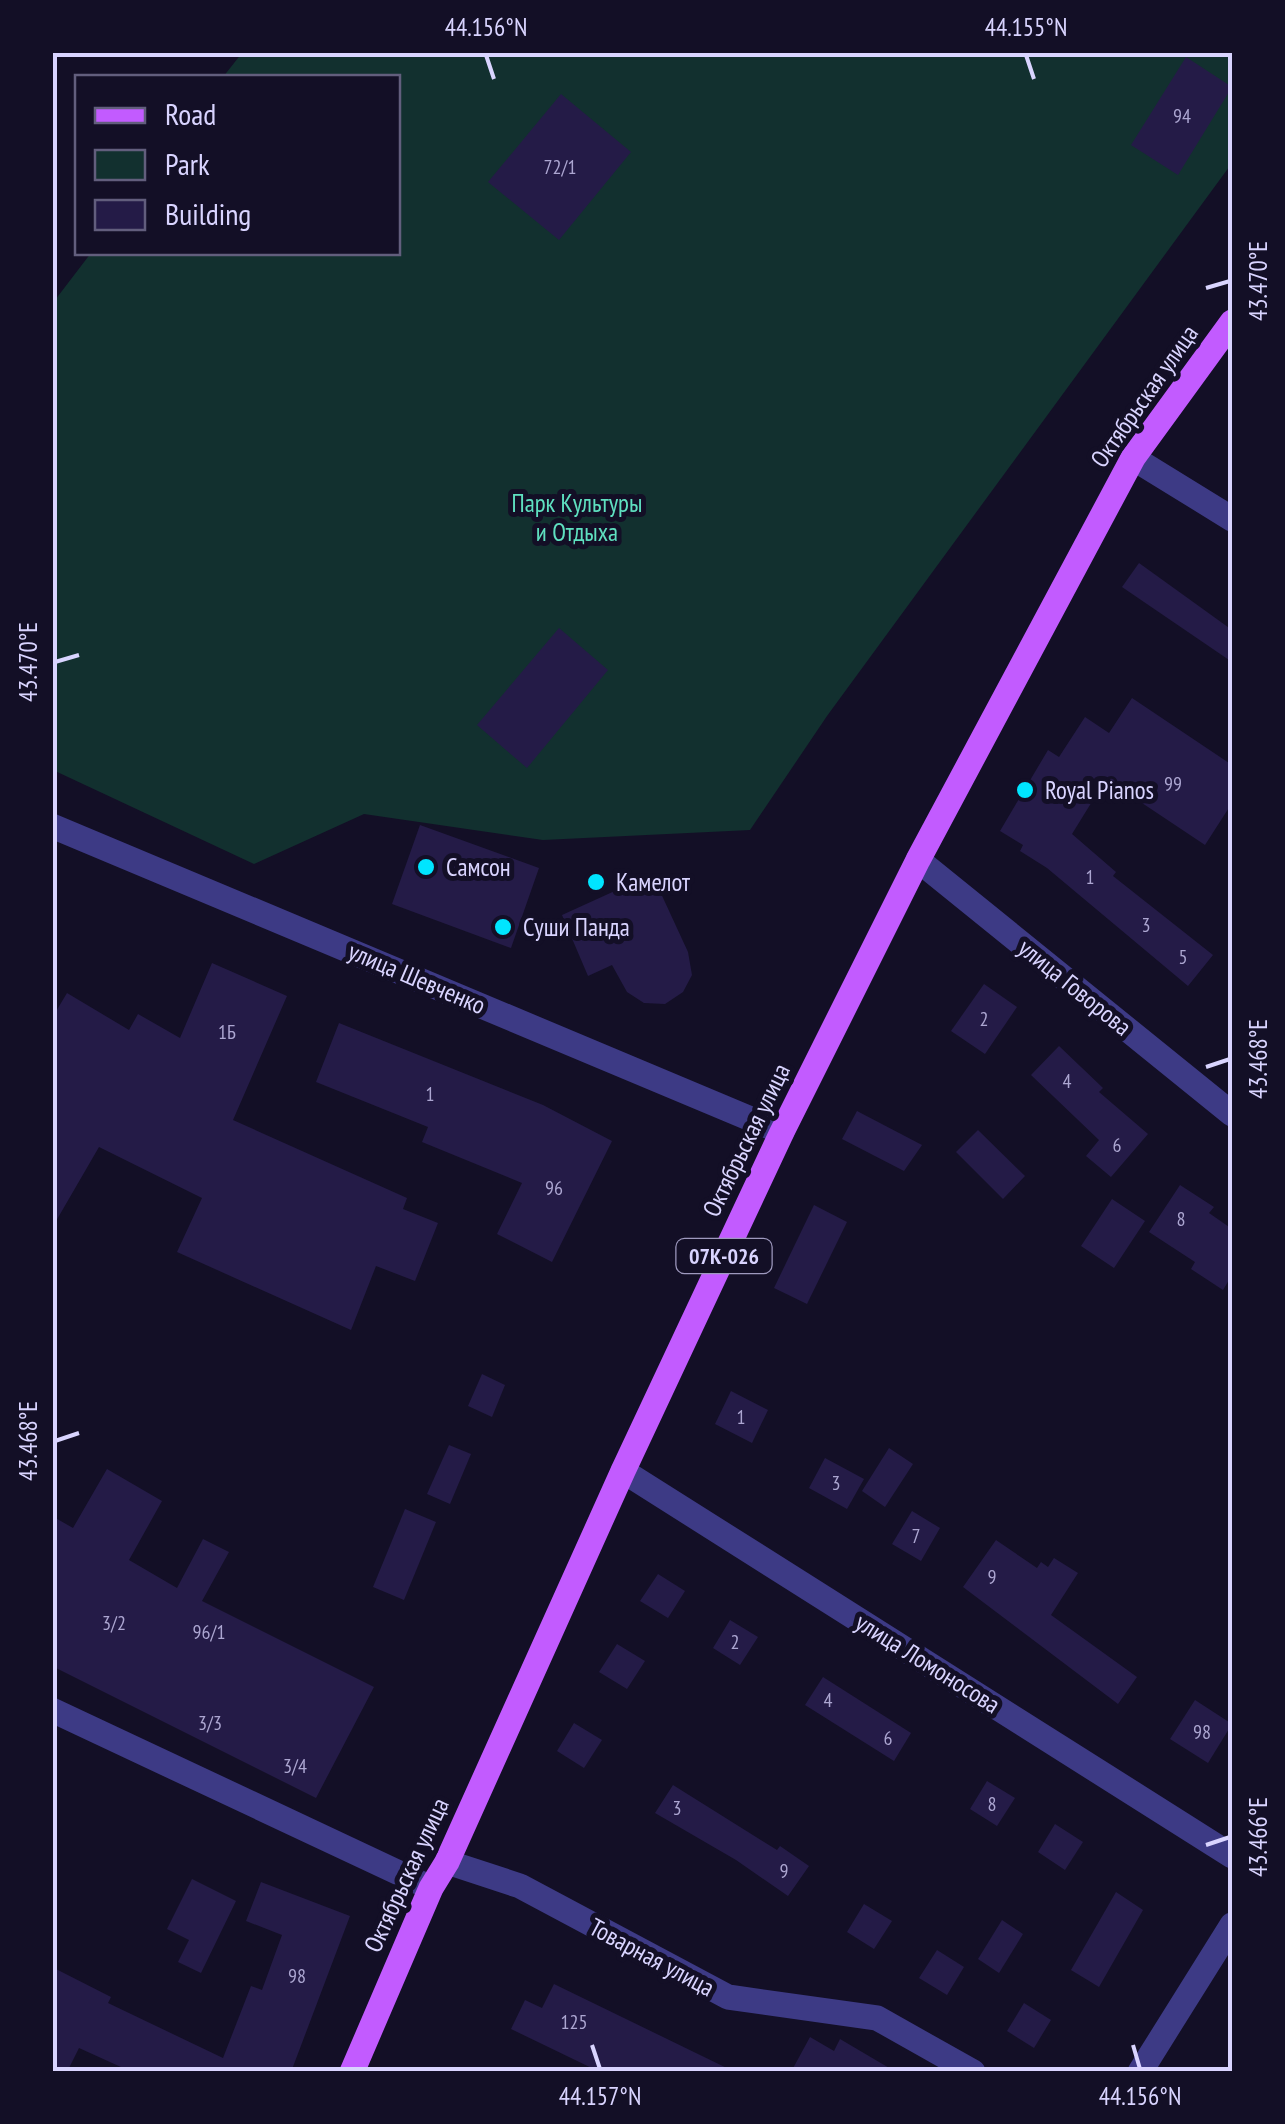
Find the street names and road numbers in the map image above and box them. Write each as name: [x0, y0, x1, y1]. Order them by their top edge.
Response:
street label: Октябрьская улица: [1083, 319, 1205, 473]
street label: улица Говорова: [1012, 932, 1138, 1042]
street label: улица Шевченко: [344, 935, 490, 1021]
street label: Октябрьская улица: [695, 1058, 797, 1222]
road number: 07К-026: [676, 1239, 772, 1273]
street label: улица Ломоносова: [850, 1606, 1006, 1720]
street label: Октябрьская улица: [356, 1793, 456, 1957]
street label: Товарная улица: [584, 1911, 720, 2003]

